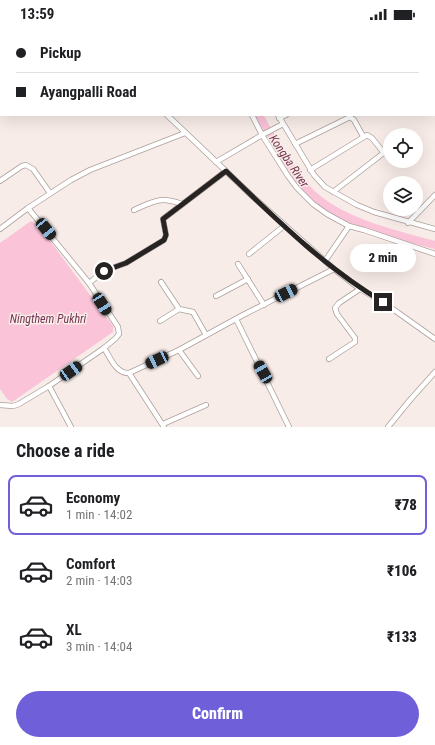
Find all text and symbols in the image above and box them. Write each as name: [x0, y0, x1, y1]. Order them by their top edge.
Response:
text: 13:59: [20, 5, 54, 23]
text: Pickup: [40, 44, 81, 62]
text: Ayangpalli Road: [40, 83, 137, 101]
map controls: [383, 128, 423, 216]
button: locate: [383, 128, 423, 168]
water label: Kongba River: [266, 132, 312, 190]
button: layers: [383, 176, 423, 216]
car: [34, 216, 58, 242]
callout: 2 min: [350, 244, 416, 272]
text: 2 min: [369, 250, 397, 265]
route start: [95, 262, 113, 280]
car: [273, 282, 299, 304]
car: [90, 291, 114, 317]
route end: [374, 293, 392, 311]
water label: Ningthem Pukhri: [10, 312, 87, 326]
car: [144, 349, 170, 371]
car: [58, 359, 84, 383]
car: [252, 359, 274, 385]
text: Choose a ride: [16, 440, 115, 461]
icon: car: [18, 487, 54, 523]
text: Economy: [66, 489, 120, 507]
text: ₹78: [395, 496, 417, 514]
text: 1 min · 14:02: [66, 507, 132, 522]
icon: car: [18, 553, 54, 589]
text: Comfort: [66, 555, 115, 573]
text: ₹106: [387, 562, 417, 580]
text: 2 min · 14:03: [66, 573, 132, 588]
icon: car: [18, 619, 54, 655]
text: XL: [66, 621, 82, 639]
text: ₹133: [387, 628, 417, 646]
text: 3 min · 14:04: [66, 639, 132, 654]
button: Confirm: [16, 691, 419, 737]

